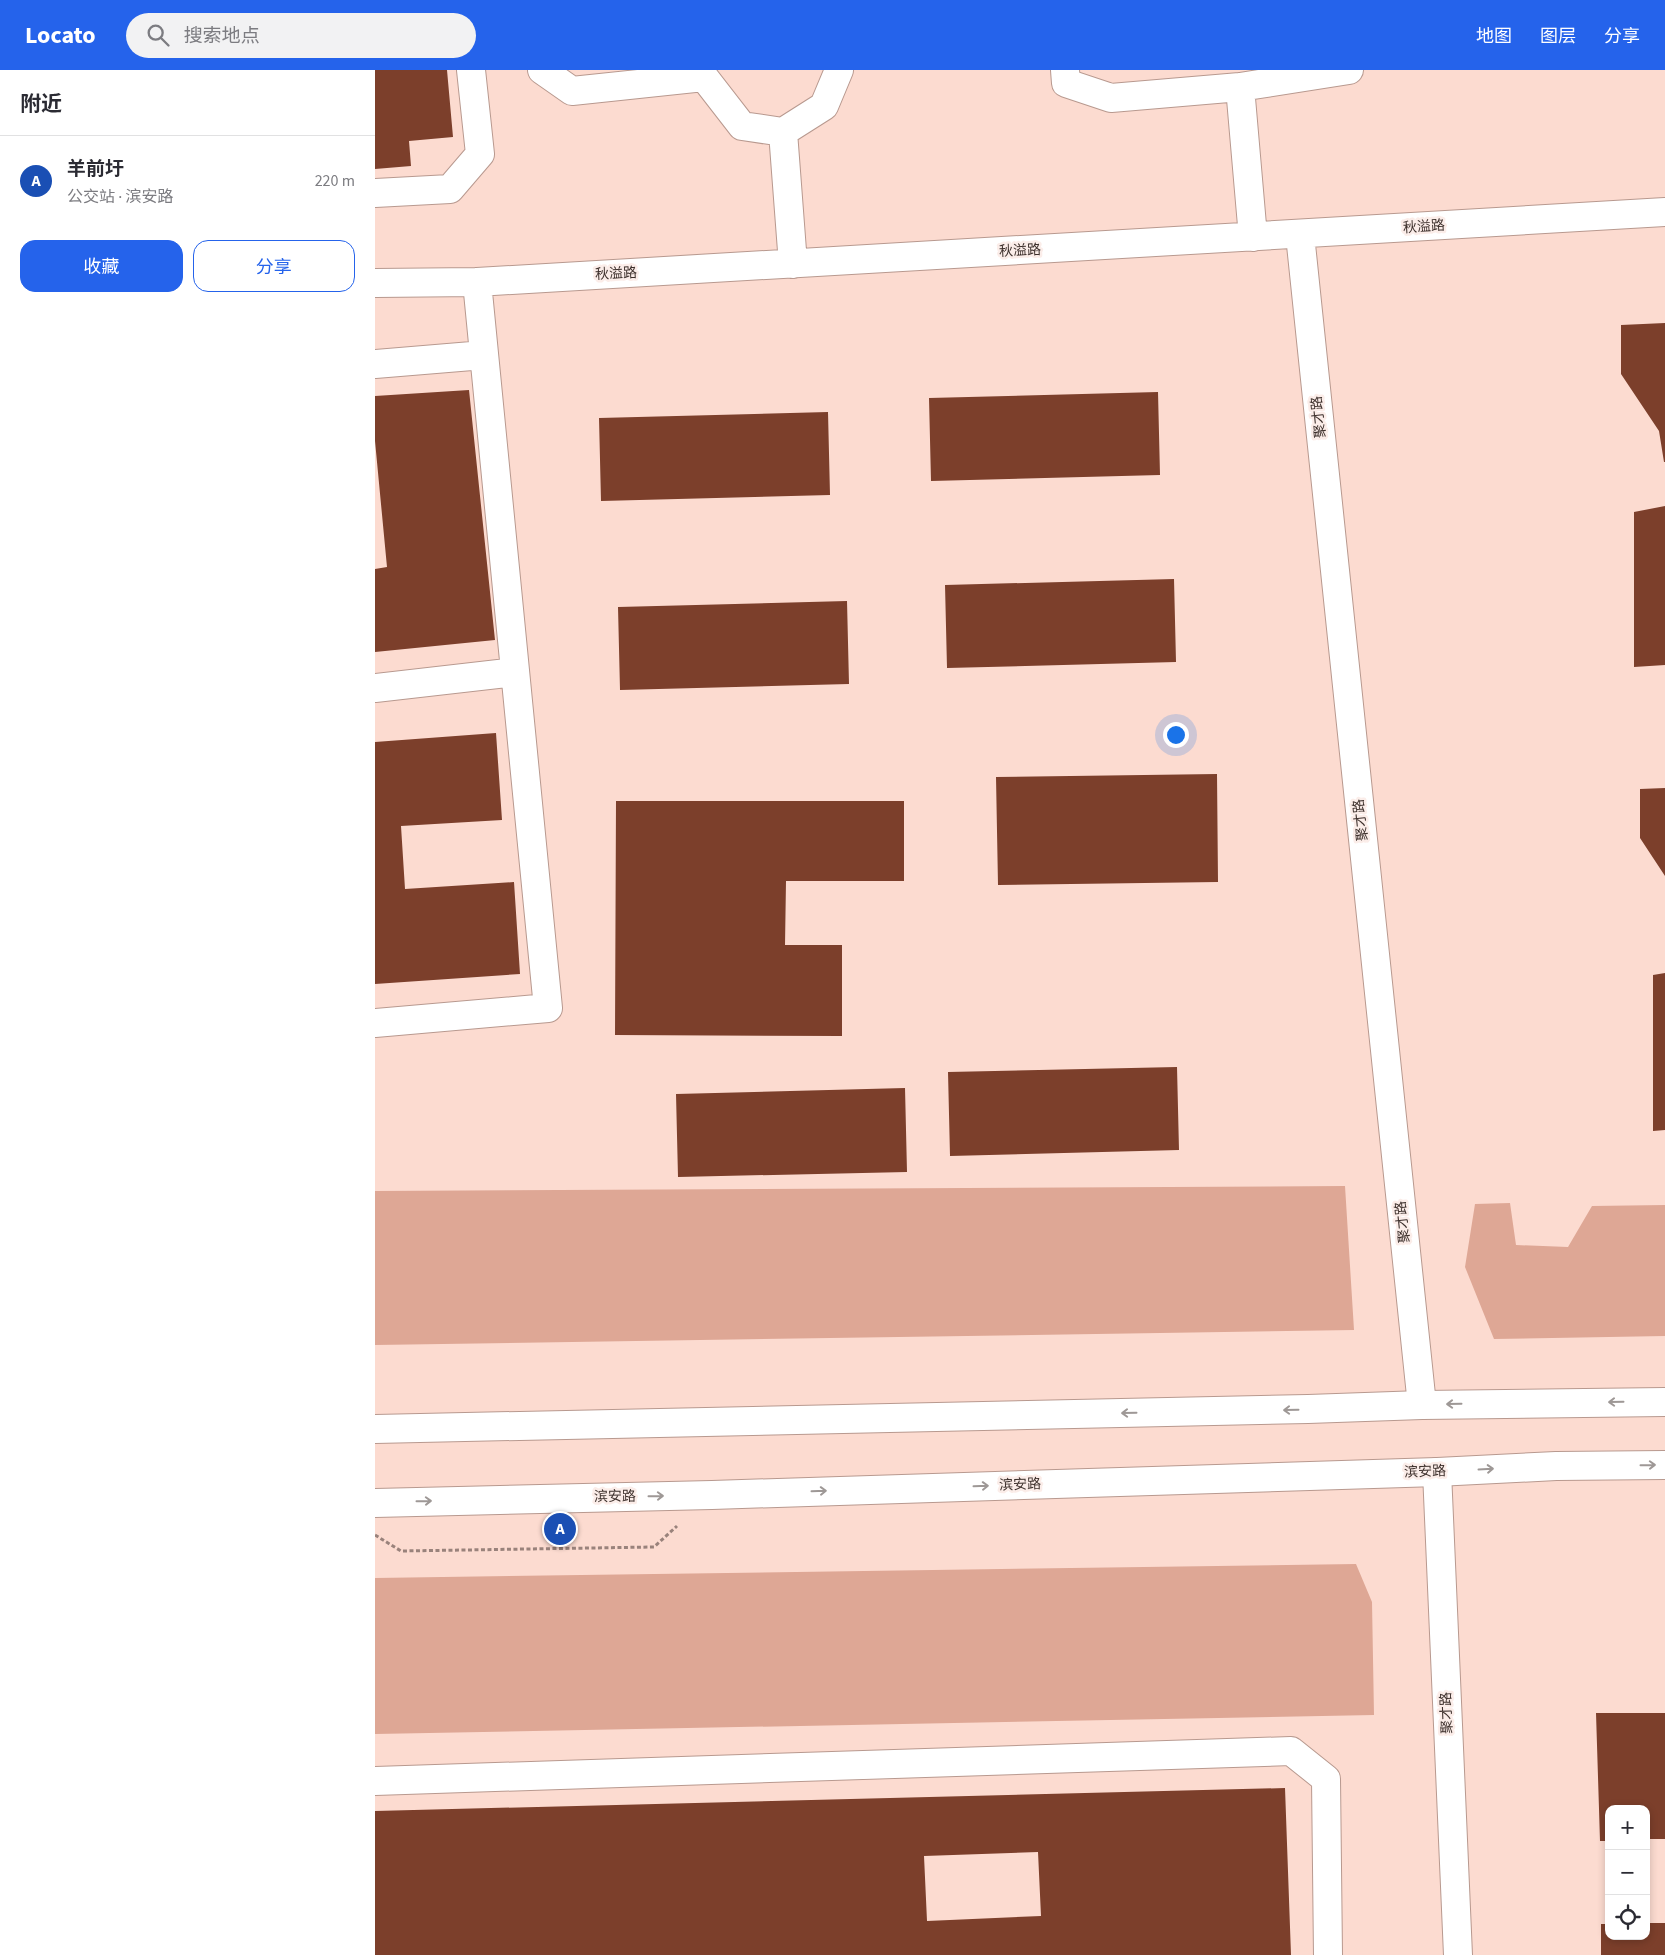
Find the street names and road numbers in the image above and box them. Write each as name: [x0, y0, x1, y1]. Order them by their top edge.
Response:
street label: 秋溢路: [1402, 216, 1446, 238]
street label: 秋溢路: [999, 240, 1041, 262]
street label: 秋溢路: [595, 263, 637, 285]
street label: 聚才路: [1307, 395, 1331, 439]
street label: 聚才路: [1349, 798, 1373, 842]
street label: 聚才路: [1391, 1200, 1415, 1244]
street label: 滨安路: [1404, 1461, 1446, 1483]
street label: 滨安路: [999, 1474, 1041, 1496]
street label: 滨安路: [594, 1487, 636, 1507]
street label: 聚才路: [1436, 1692, 1458, 1734]

